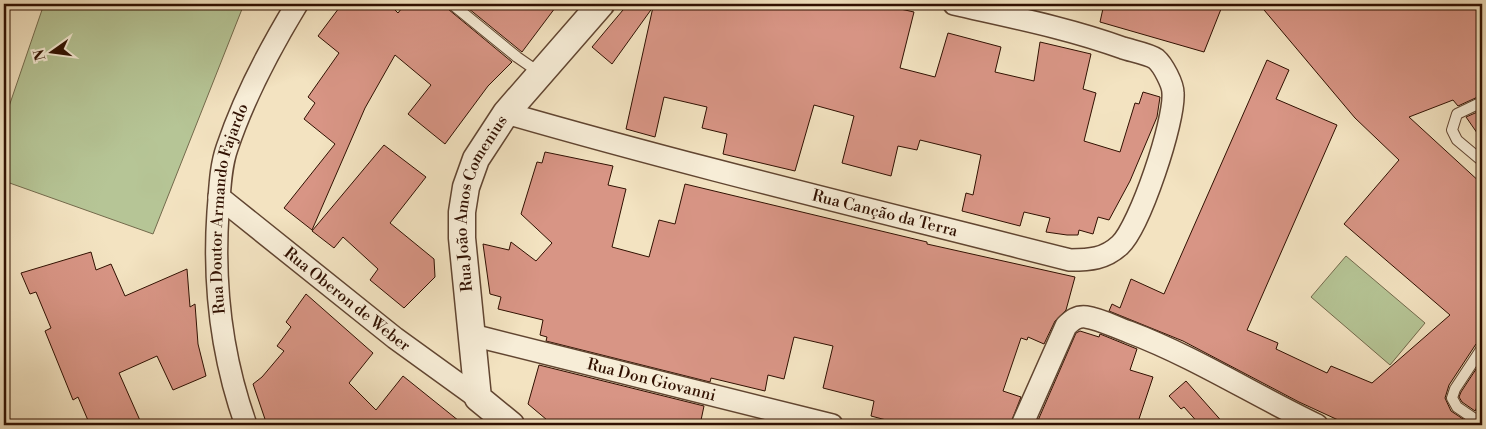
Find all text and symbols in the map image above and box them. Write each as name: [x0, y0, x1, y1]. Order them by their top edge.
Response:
north arrow: [28, 28, 78, 78]
text: N: [30, 47, 50, 62]
street label: Rua Doutor Armando Fajardo: [207, 100, 253, 315]
street label: Rua João Amos Comenius: [452, 112, 512, 293]
street label: Rua Canção da Terra: [810, 185, 961, 241]
street label: Rua Oberon de Weber: [280, 243, 414, 356]
street label: Rua Don Giovanni: [585, 354, 718, 406]

